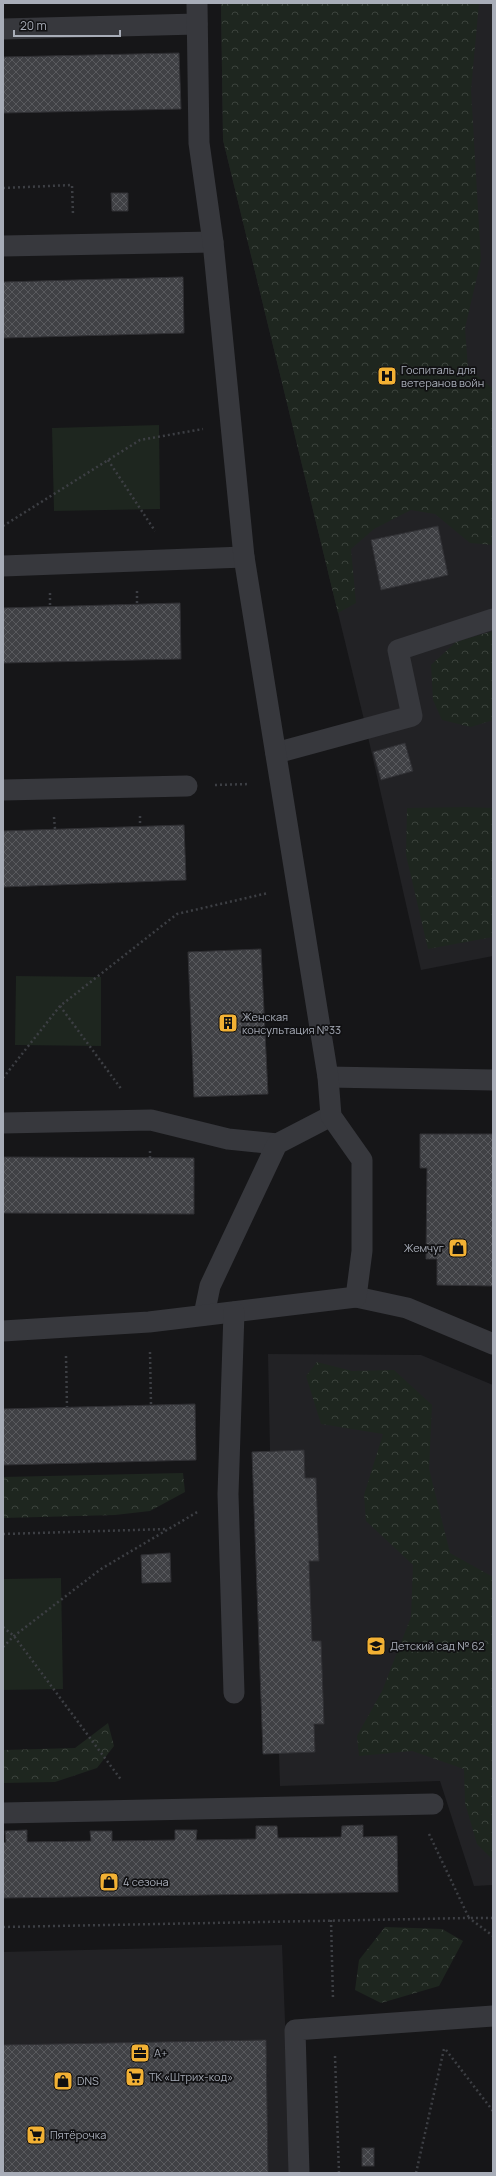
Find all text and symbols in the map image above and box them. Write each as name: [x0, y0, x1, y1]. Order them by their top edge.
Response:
scale bar: [14, 12, 120, 38]
text: 20 m: [20, 17, 47, 34]
place label: Госпиталь для ветеранов войн: [401, 362, 484, 390]
hospital icon: Госпиталь для ветеранов войн: [376, 365, 398, 387]
place label: Женская консультация №33: [242, 1009, 341, 1037]
building icon: Женская консультация №33: [217, 1012, 239, 1034]
shop icon: Жемчуг: [447, 1237, 469, 1259]
place label: Жемчуг: [404, 1240, 444, 1255]
school or university icon: Детский сад № 62: [365, 1635, 387, 1657]
place label: Детский сад № 62: [390, 1638, 485, 1653]
shop icon: 4 сезона: [98, 1871, 120, 1893]
place label: 4 сезона: [123, 1874, 169, 1889]
office icon: А+: [129, 2042, 151, 2064]
place label: А+: [154, 2045, 167, 2060]
supermarket icon: ТК «Штрих-код»: [124, 2066, 146, 2088]
place label: ТК «Штрих-код»: [149, 2069, 233, 2084]
shop icon: DNS: [52, 2070, 74, 2092]
place label: DNS: [77, 2073, 99, 2088]
supermarket icon: Пятёрочка: [25, 2124, 47, 2146]
place label: Пятёрочка: [50, 2127, 106, 2142]

